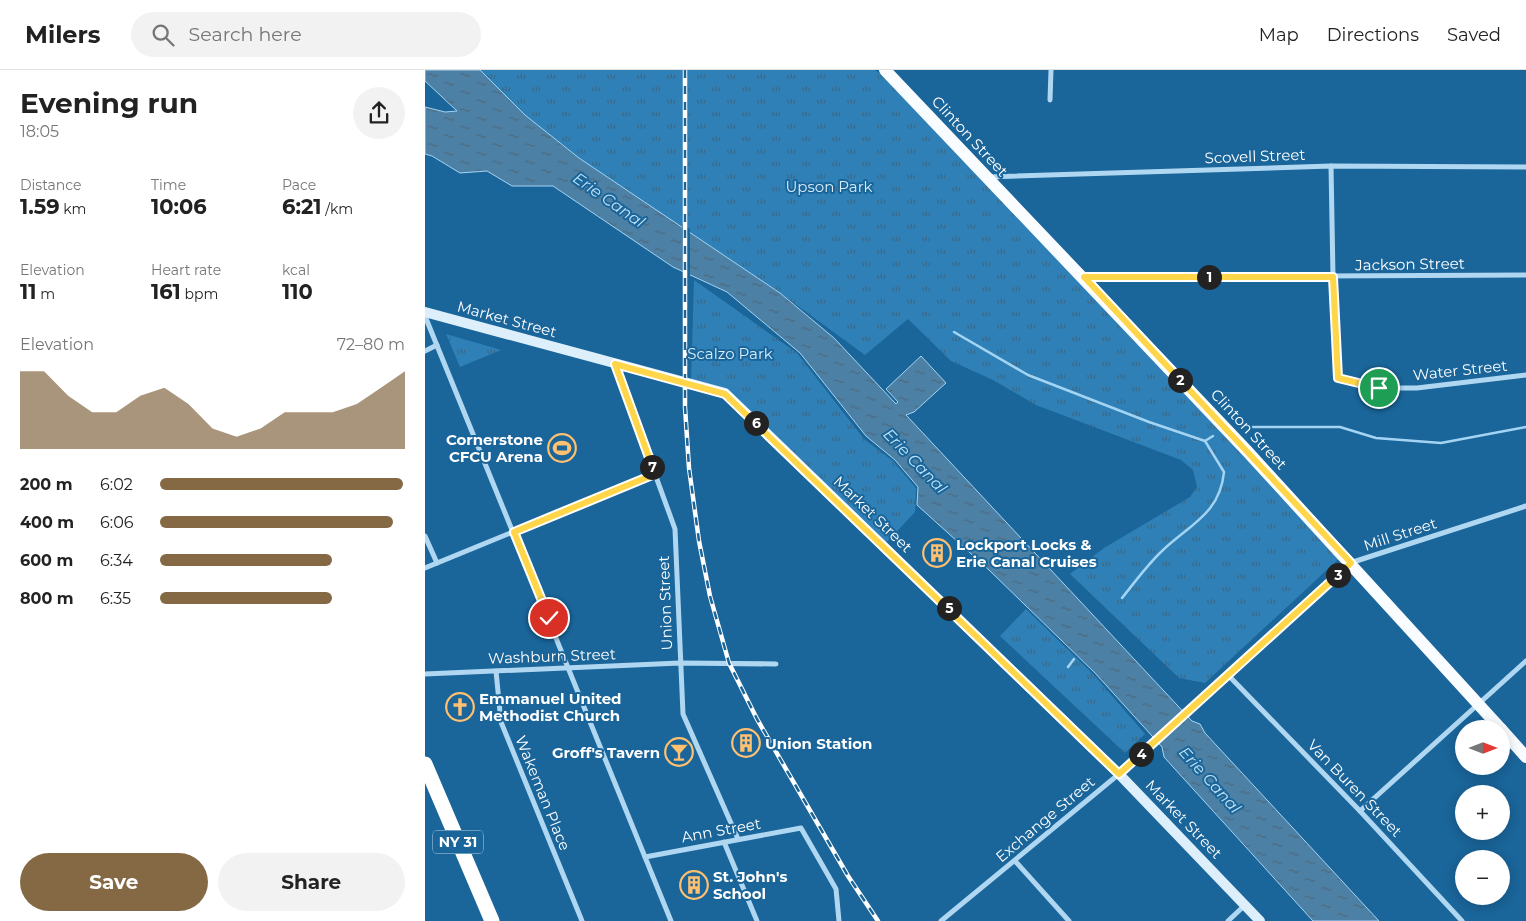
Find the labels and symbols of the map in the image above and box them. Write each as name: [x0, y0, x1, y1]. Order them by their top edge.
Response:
street label: Clinton Street: [928, 92, 1012, 180]
street label: Scovell Street: [1204, 145, 1306, 167]
water label: Erie Canal: [570, 168, 649, 232]
park label: Upson Park: [785, 177, 873, 196]
street label: Jackson Street: [1354, 254, 1465, 274]
pin: 1: [1197, 264, 1221, 290]
street label: Market Street: [455, 297, 559, 341]
park label: Scalzo Park: [687, 344, 773, 363]
street label: Water Street: [1412, 356, 1508, 384]
pin: [1358, 367, 1400, 409]
pin: 2: [1167, 368, 1193, 392]
street label: Clinton Street: [1207, 385, 1291, 473]
pin: 6: [743, 410, 769, 436]
water label: Erie Canal: [879, 425, 951, 498]
place label: Cornerstone CFCU Arena: [446, 430, 543, 466]
sports icon: Cornerstone CFCU Arena: [547, 433, 577, 463]
pin: 7: [639, 454, 665, 480]
street label: Market Street: [830, 472, 916, 556]
street label: Mill Street: [1361, 513, 1439, 555]
place label: Lockport Locks & Erie Canal Cruises: [956, 535, 1097, 571]
building icon: Lockport Locks & Erie Canal Cruises: [922, 538, 952, 568]
street label: Union Street: [654, 555, 676, 651]
pin: 3: [1325, 562, 1351, 588]
pin: 5: [937, 596, 961, 620]
pin: [528, 597, 570, 639]
street label: Washburn Street: [488, 644, 616, 668]
place label: Emmanuel United Methodist Church: [479, 689, 622, 725]
church icon: Emmanuel United Methodist Church: [445, 692, 475, 722]
north arrow: [1455, 720, 1510, 775]
building icon: Union Station: [731, 728, 761, 758]
street label: Wakeman Place: [511, 733, 575, 853]
place label: Union Station: [765, 734, 872, 753]
street label: Van Buren Street: [1304, 735, 1406, 841]
bar icon: Groff's Tavern: [664, 737, 694, 767]
pin: 4: [1129, 742, 1153, 766]
place label: Groff's Tavern: [552, 743, 660, 762]
water label: Erie Canal: [1175, 743, 1245, 818]
street label: Exchange Street: [992, 772, 1098, 866]
street label: Market Street: [1142, 776, 1226, 862]
street label: Ann Street: [680, 814, 762, 846]
road number: NY 31: [433, 830, 483, 854]
place label: St. John's School: [713, 867, 788, 903]
building icon: St. John's School: [679, 870, 709, 900]

